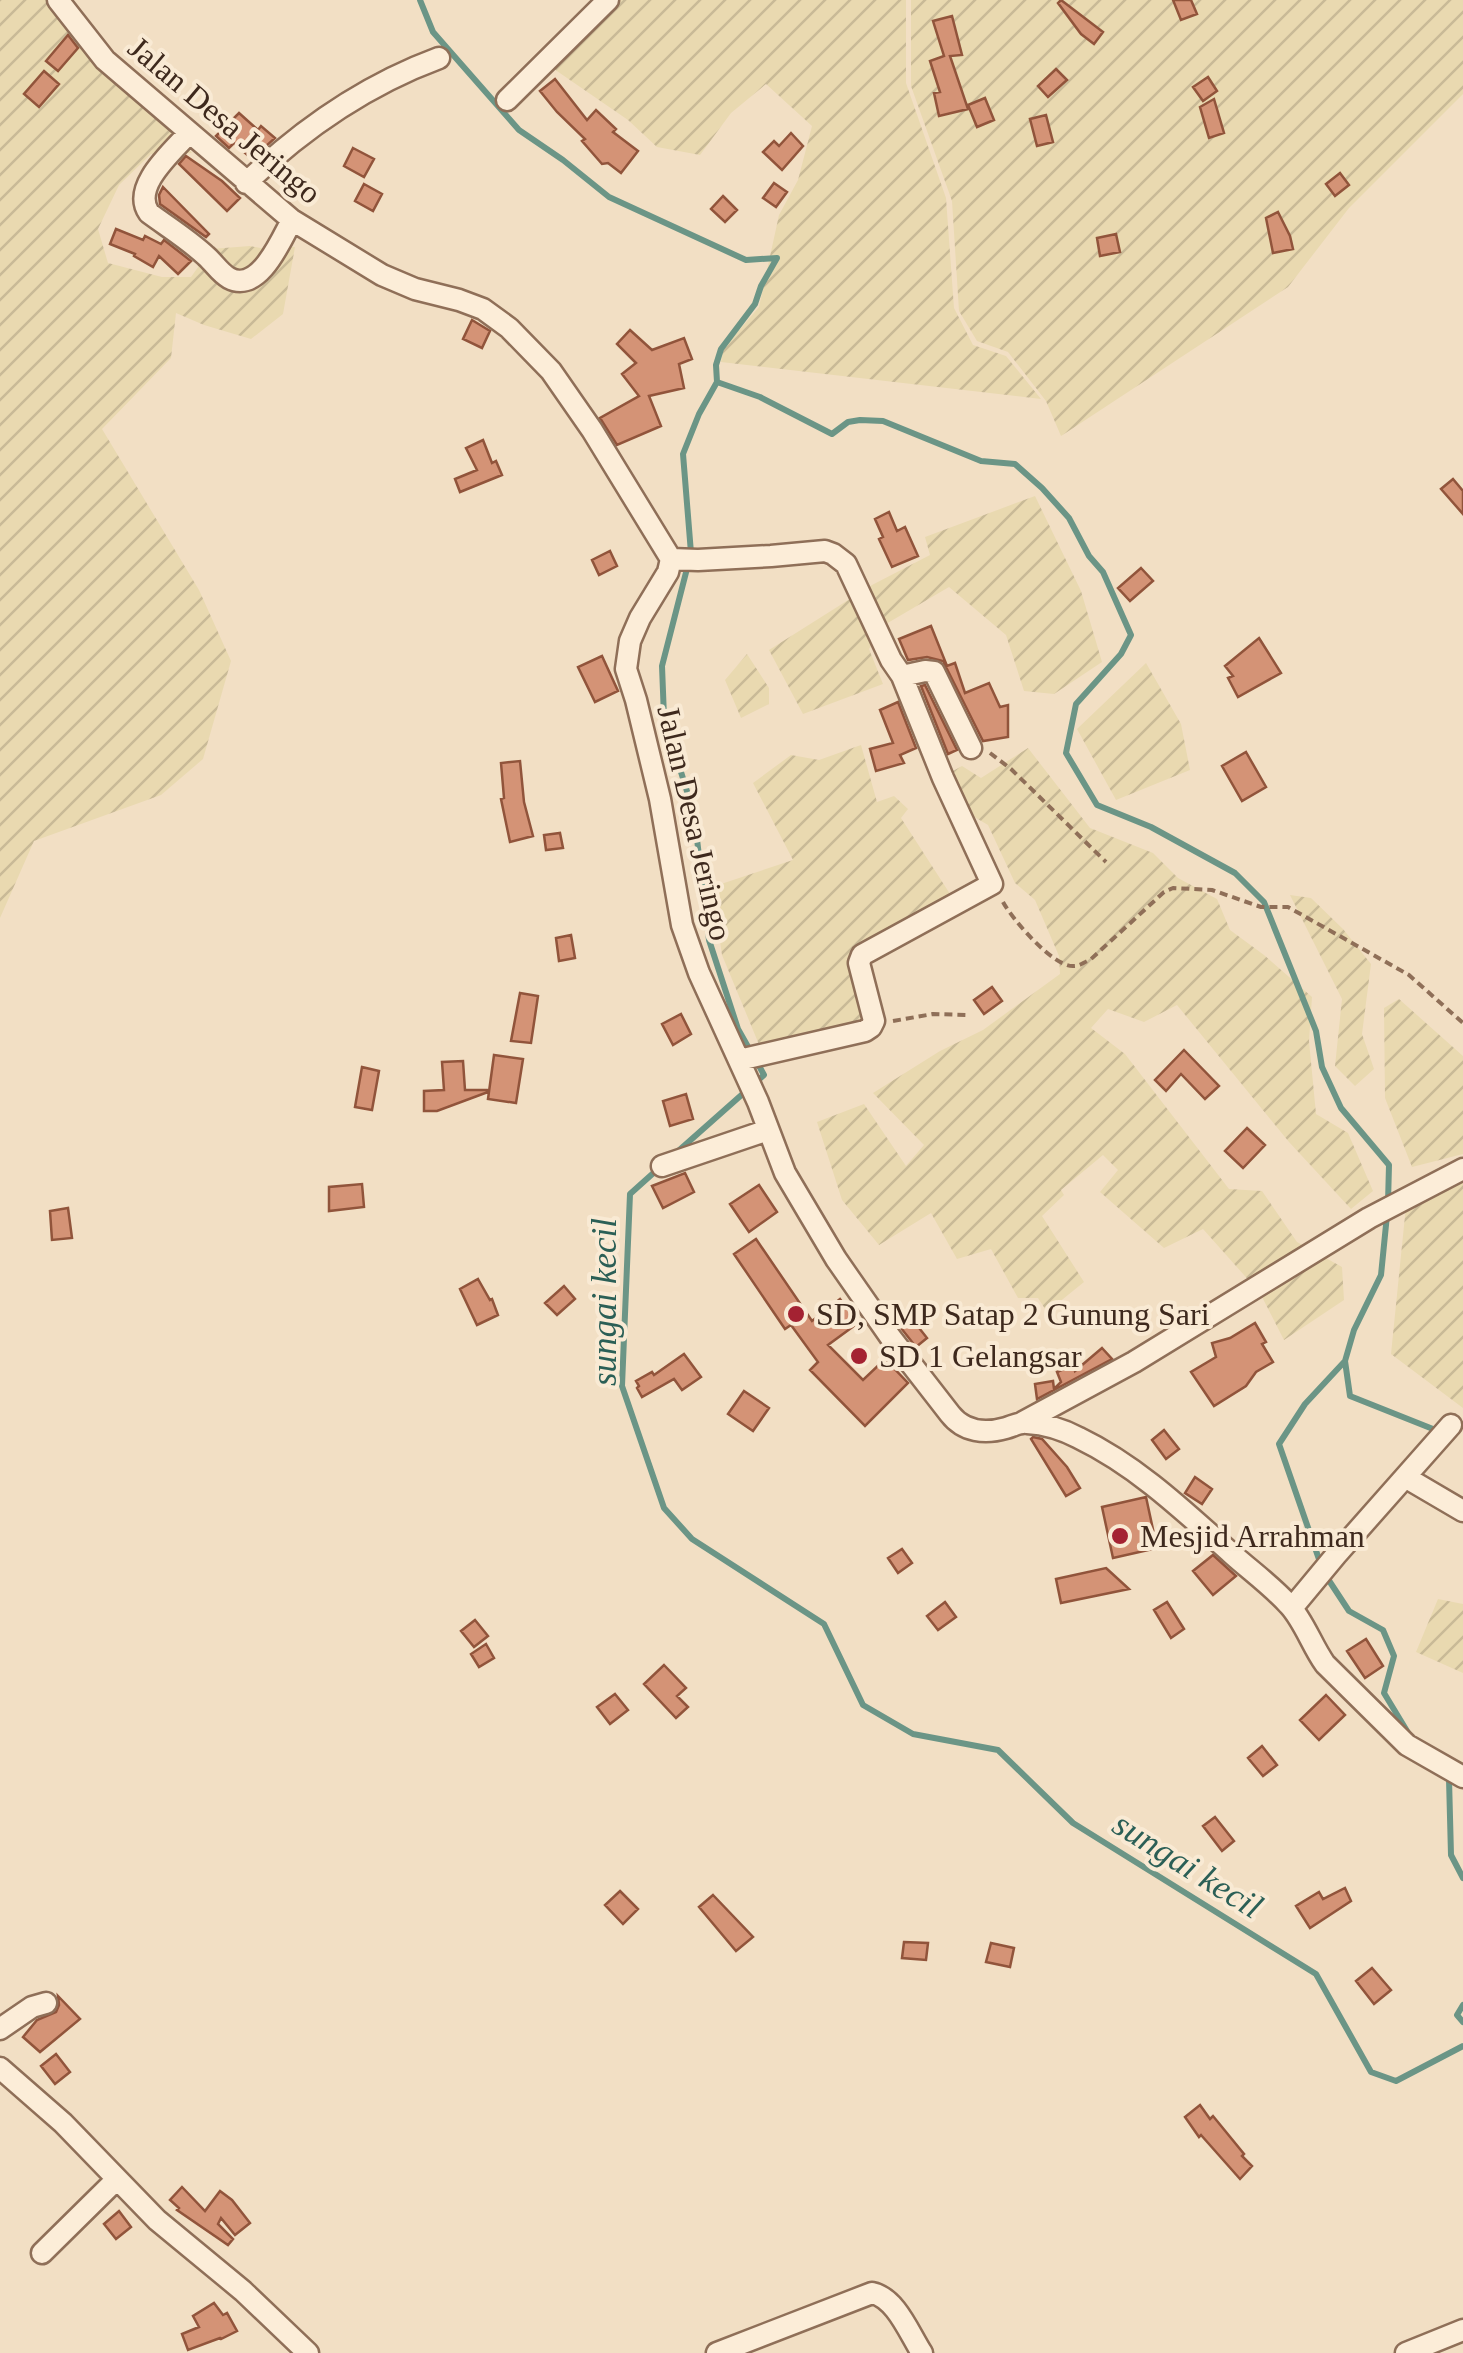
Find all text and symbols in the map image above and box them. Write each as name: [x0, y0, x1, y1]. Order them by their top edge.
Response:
street label: Jalan Desa Jeringo: [122, 29, 328, 211]
street label: Jalan Desa Jeringo: [650, 702, 740, 944]
water label: sungai kecil: [585, 1218, 624, 1386]
place label: SD, SMP Satap 2 Gunung Sari: [816, 1296, 1210, 1332]
marker: SD, SMP Satap 2 Gunung Sari: [785, 1303, 807, 1325]
place label: SD 1 Gelangsar: [879, 1338, 1082, 1374]
marker: SD 1 Gelangsar: [848, 1345, 870, 1367]
place label: Mesjid Arrahman: [1140, 1518, 1365, 1554]
marker: Mesjid Arrahman: [1109, 1525, 1131, 1547]
water label: sungai kecil: [1106, 1804, 1269, 1927]

